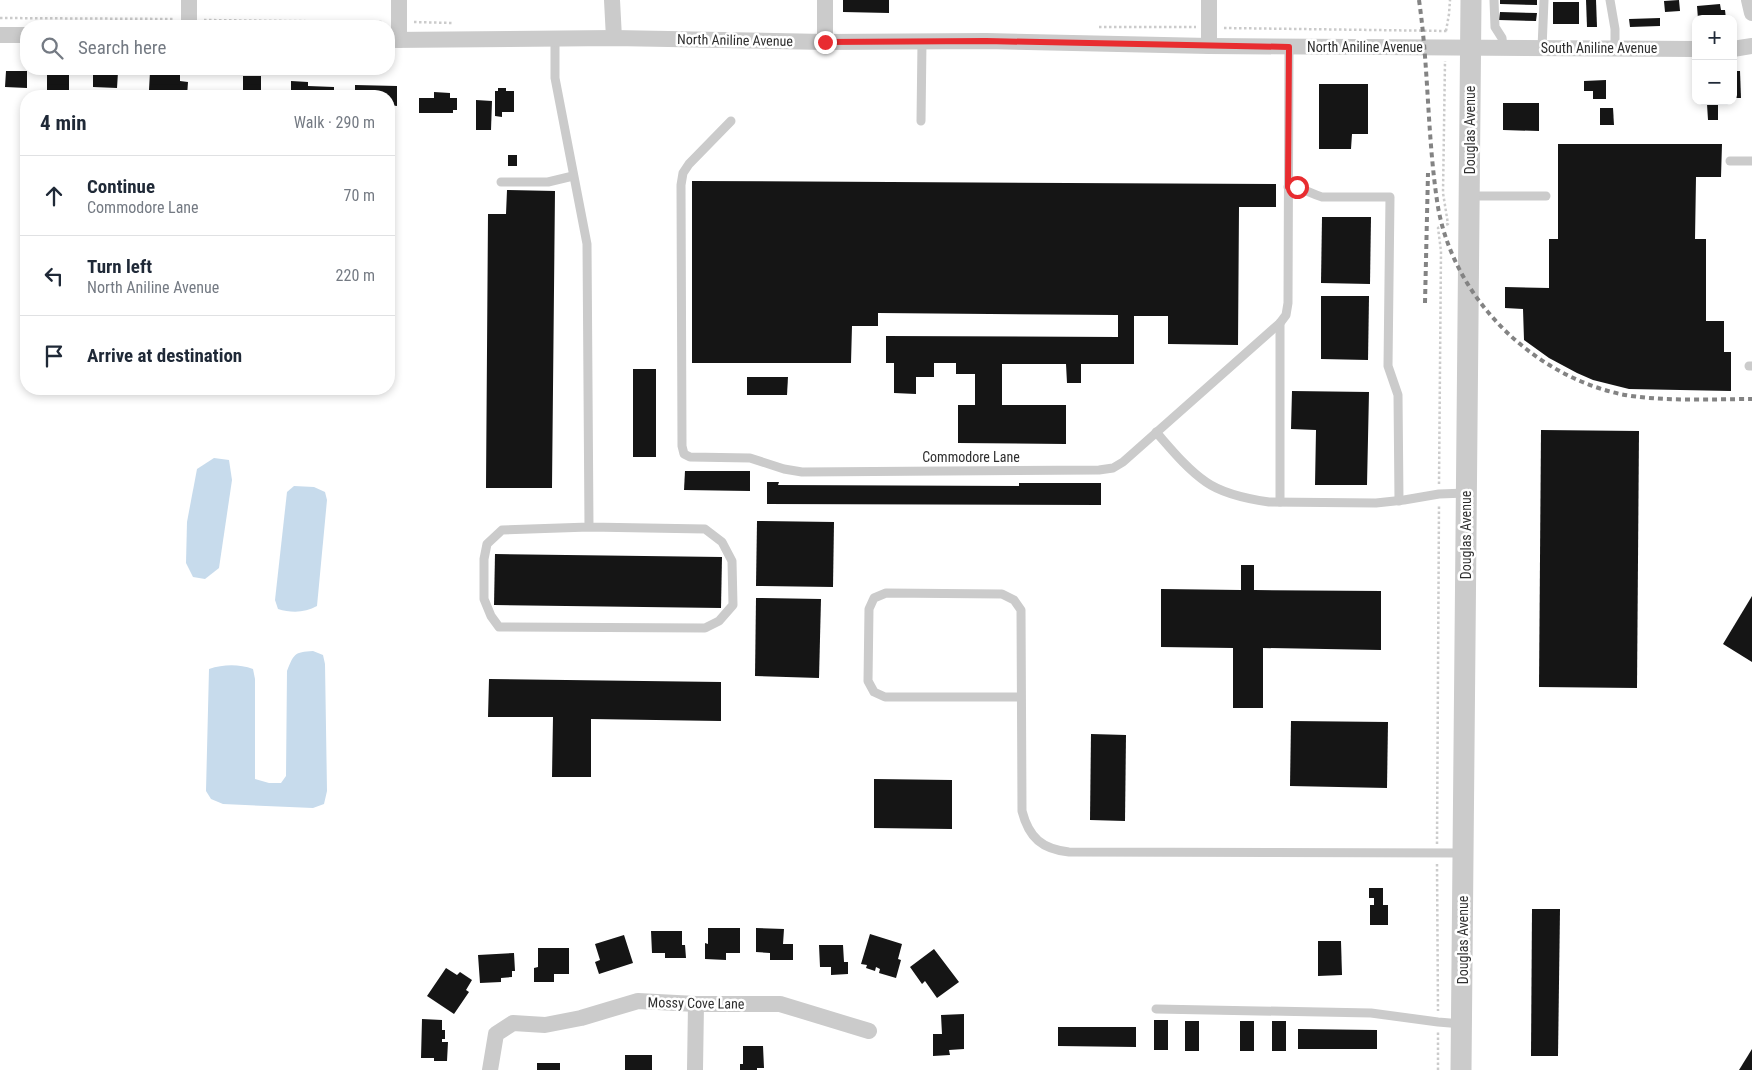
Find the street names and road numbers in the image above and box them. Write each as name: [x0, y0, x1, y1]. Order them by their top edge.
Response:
street label: North Aniline Avenue: [677, 31, 793, 49]
street label: North Aniline Avenue: [1307, 39, 1423, 55]
street label: South Aniline Avenue: [1541, 40, 1658, 56]
street label: Douglas Avenue: [1462, 85, 1478, 174]
street label: Commodore Lane: [922, 449, 1020, 465]
street label: Douglas Avenue: [1458, 490, 1474, 579]
street label: Douglas Avenue: [1455, 895, 1471, 984]
street label: Mossy Cove Lane: [648, 994, 745, 1012]

